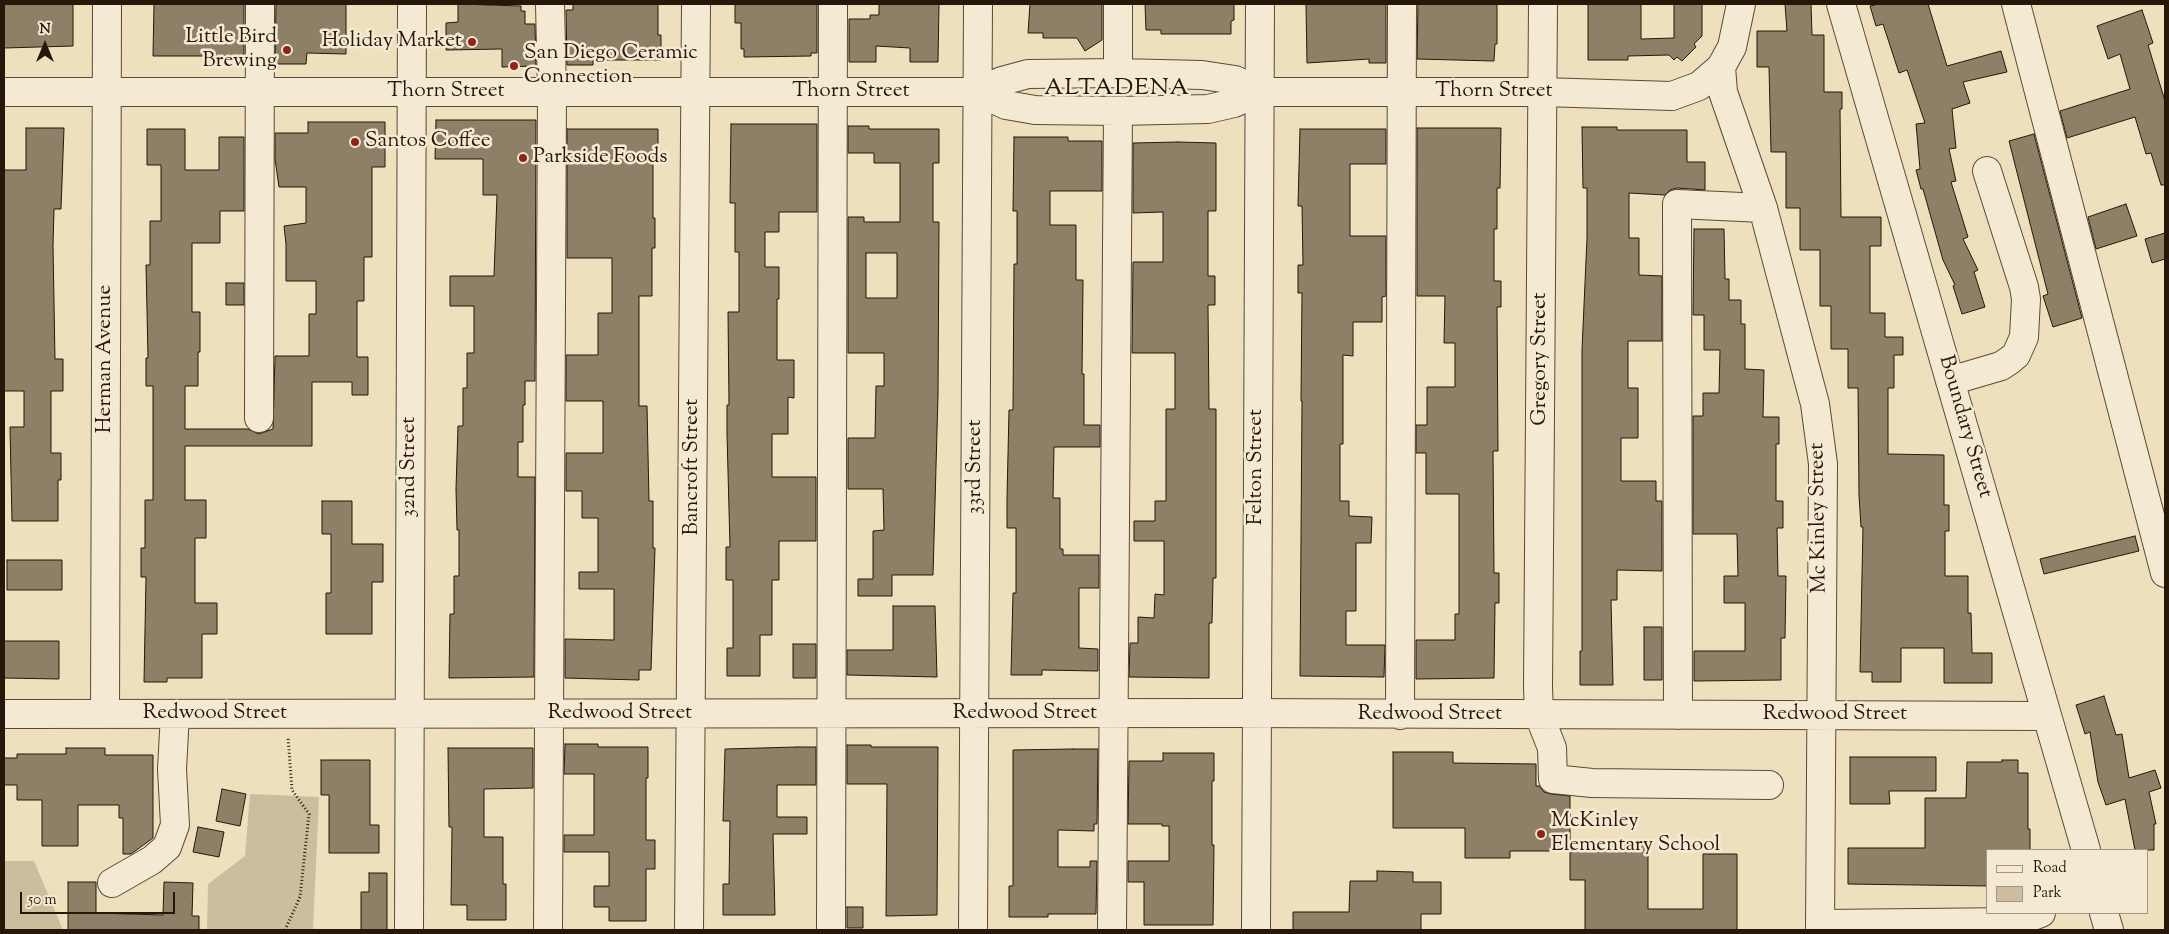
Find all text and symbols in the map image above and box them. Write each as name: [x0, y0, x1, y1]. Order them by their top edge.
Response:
north arrow: [20, 20, 70, 70]
text: N: [39, 20, 51, 40]
place label: Little Bird Brewing: [185, 25, 277, 75]
place label: Holiday Market: [322, 29, 462, 55]
marker: Holiday Market: [466, 36, 478, 48]
place label: San Diego Ceramic Connection: [524, 41, 698, 91]
marker: Little Bird Brewing: [281, 44, 293, 56]
marker: San Diego Ceramic Connection: [508, 60, 520, 72]
district label: ALTADENA: [1043, 76, 1191, 104]
street label: Thorn Street: [387, 79, 505, 105]
street label: Thorn Street: [792, 79, 910, 105]
street label: Thorn Street: [1435, 79, 1553, 105]
place label: Santos Coffee: [365, 129, 491, 155]
marker: Santos Coffee: [349, 136, 361, 148]
place label: Parkside Foods: [533, 145, 668, 171]
marker: Parkside Foods: [517, 152, 529, 164]
street label: Herman Avenue: [93, 285, 119, 433]
street label: Gregory Street: [1528, 292, 1554, 426]
street label: Boundary Street: [1932, 353, 1996, 501]
street label: Bancroft Street: [680, 398, 706, 536]
street label: Felton Street: [1244, 409, 1270, 525]
street label: 32nd Street: [397, 416, 423, 518]
street label: 33rd Street: [963, 419, 989, 515]
street label: Mc Kinley Street: [1806, 442, 1834, 594]
street label: Redwood Street: [143, 701, 287, 727]
street label: Redwood Street: [548, 701, 692, 727]
street label: Redwood Street: [953, 701, 1097, 727]
street label: Redwood Street: [1358, 702, 1502, 728]
street label: Redwood Street: [1763, 702, 1907, 728]
place label: McKinley Elementary School: [1551, 809, 1720, 859]
marker: McKinley Elementary School: [1535, 828, 1547, 840]
legend: [1986, 849, 2149, 914]
text: Road: [2033, 858, 2067, 879]
scale bar: [22, 882, 178, 914]
text: Park: [2033, 883, 2062, 904]
text: 50 m: [28, 890, 57, 911]

